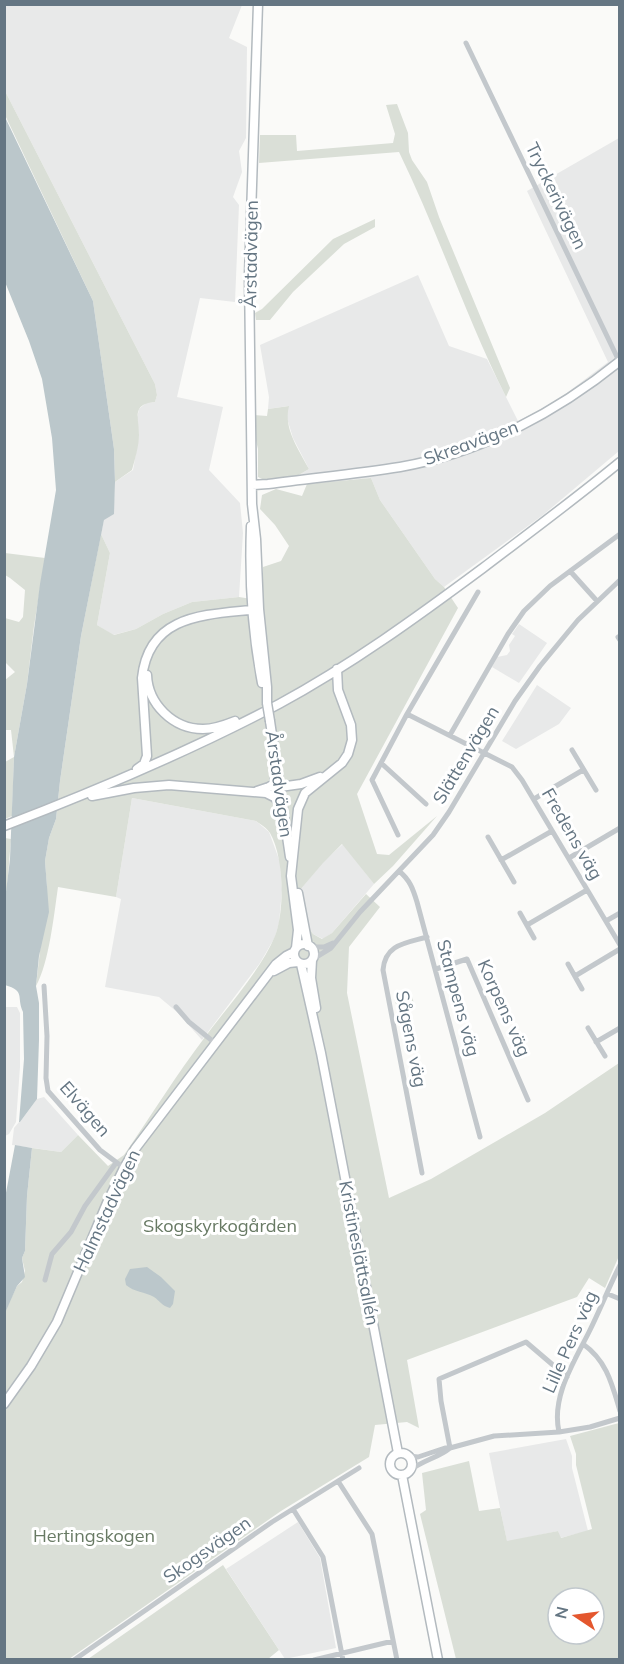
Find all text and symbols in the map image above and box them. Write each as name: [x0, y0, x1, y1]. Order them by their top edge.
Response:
street label: Tryckerivägen: [521, 139, 592, 253]
street label: Årstadvägen: [238, 200, 263, 308]
street label: Skreavägen: [420, 415, 521, 470]
street label: Slättenvägen: [427, 702, 504, 808]
street label: Årstadvägen: [261, 729, 298, 839]
street label: Fredens väg: [537, 784, 608, 884]
street label: Stampens väg: [432, 937, 485, 1059]
street label: Korpens väg: [473, 956, 536, 1060]
street label: Sågens väg: [391, 989, 432, 1089]
street label: Elvägen: [55, 1076, 116, 1141]
street label: Halmstadvägen: [68, 1146, 145, 1276]
street label: Kristineslättsallén: [334, 1179, 385, 1327]
park label: Skogskyrkogården: [143, 1214, 297, 1237]
street label: Lille Pers väg: [537, 1287, 602, 1397]
street label: Skogsvägen: [158, 1511, 255, 1588]
park label: Hertingskogen: [33, 1524, 155, 1547]
north arrow: [546, 1586, 606, 1646]
text: N: [550, 1604, 572, 1621]

